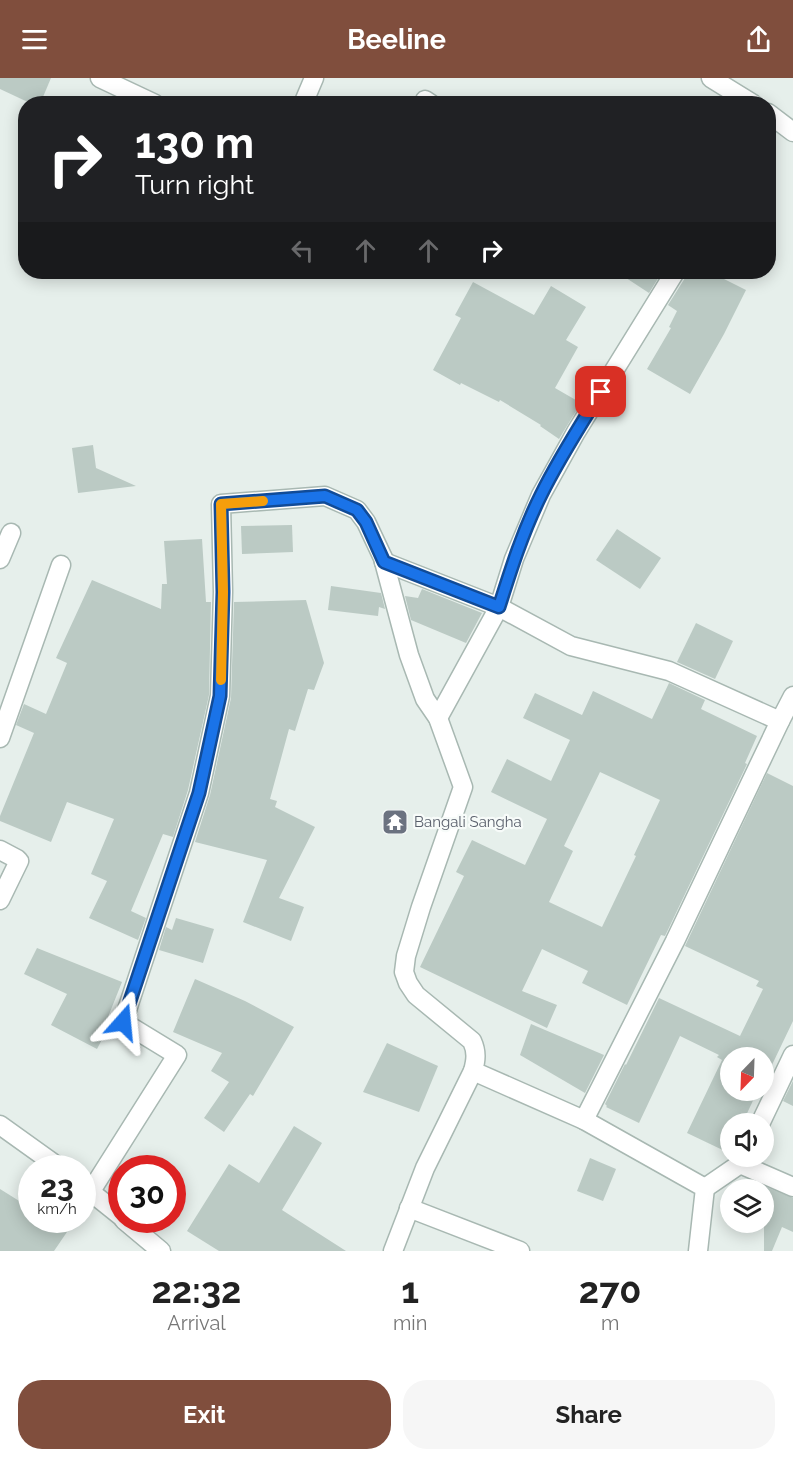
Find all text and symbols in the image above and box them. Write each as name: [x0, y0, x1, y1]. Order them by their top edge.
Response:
icon: menu: [18, 23, 51, 56]
icon: share: [742, 23, 775, 56]
text: Beeline: [347, 24, 446, 55]
text: 130 m: [135, 119, 254, 168]
icon: right: [36, 120, 114, 198]
text: Turn right: [135, 169, 254, 200]
icon: left: [286, 234, 319, 267]
icon: ahead: [349, 234, 382, 267]
icon: ahead: [412, 234, 445, 267]
icon: right: [475, 234, 508, 267]
pin: [575, 366, 626, 417]
icon: arrive: [584, 375, 617, 408]
temple icon: Bangali Sangha: [380, 807, 410, 837]
place label: Bangali Sangha: [414, 813, 522, 831]
position arrow: [91, 990, 155, 1054]
north arrow: [720, 1047, 774, 1101]
map controls: [720, 1047, 774, 1233]
button: sound: [720, 1113, 774, 1167]
speed limit sign: 30: [108, 1155, 186, 1233]
text: 23: [40, 1169, 74, 1204]
button: layers: [720, 1179, 774, 1233]
text: km/h: [37, 1200, 77, 1218]
text: 22:32: [152, 1269, 241, 1311]
text: 1: [401, 1269, 419, 1311]
text: 270: [579, 1269, 641, 1311]
text: Arrival: [167, 1311, 226, 1335]
text: min: [393, 1311, 427, 1335]
text: m: [601, 1311, 619, 1335]
button: Exit: [18, 1380, 391, 1449]
button: Share: [403, 1380, 775, 1449]

